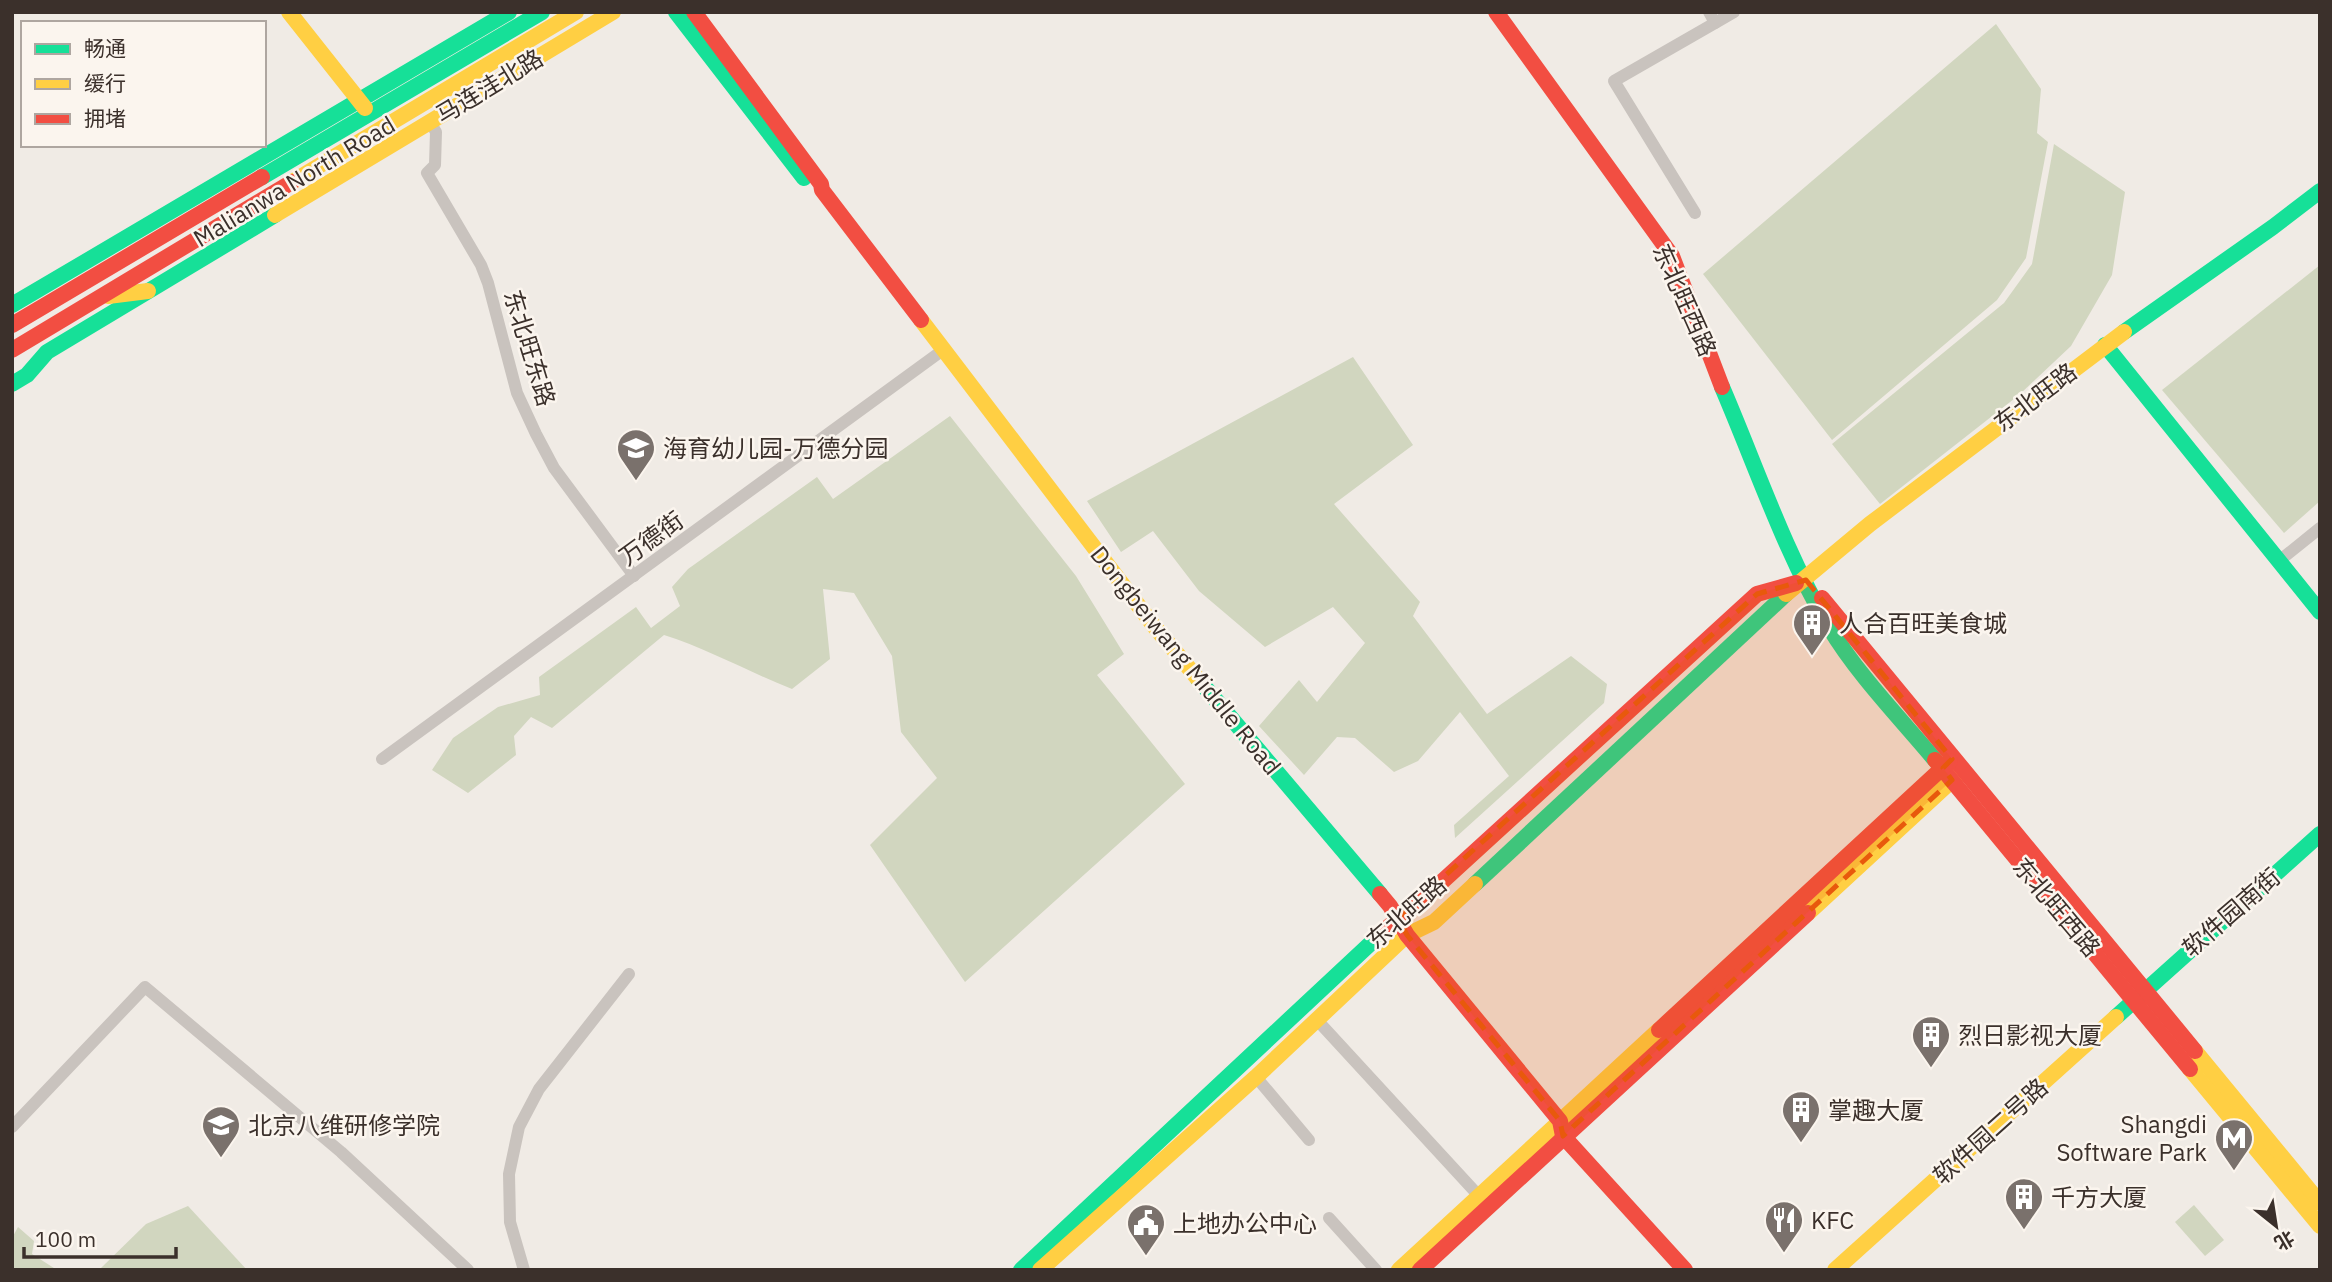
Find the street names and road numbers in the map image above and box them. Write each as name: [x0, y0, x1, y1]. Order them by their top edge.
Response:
street label: 马连洼北路: [429, 41, 549, 131]
street label: Malianwa North Road: [187, 108, 401, 254]
street label: 东北旺西路: [1646, 239, 1724, 361]
street label: 东北旺东路: [497, 286, 563, 410]
street label: 东北旺路: [1987, 355, 2083, 439]
street label: 万德街: [612, 504, 690, 572]
street label: Dongbeiwang Middle Road: [1084, 539, 1288, 781]
street label: 东北旺西路: [2006, 851, 2108, 963]
street label: 软件园南街: [2175, 861, 2287, 963]
street label: 东北旺路: [1359, 868, 1453, 956]
street label: 软件园二号路: [1926, 1071, 2054, 1191]

